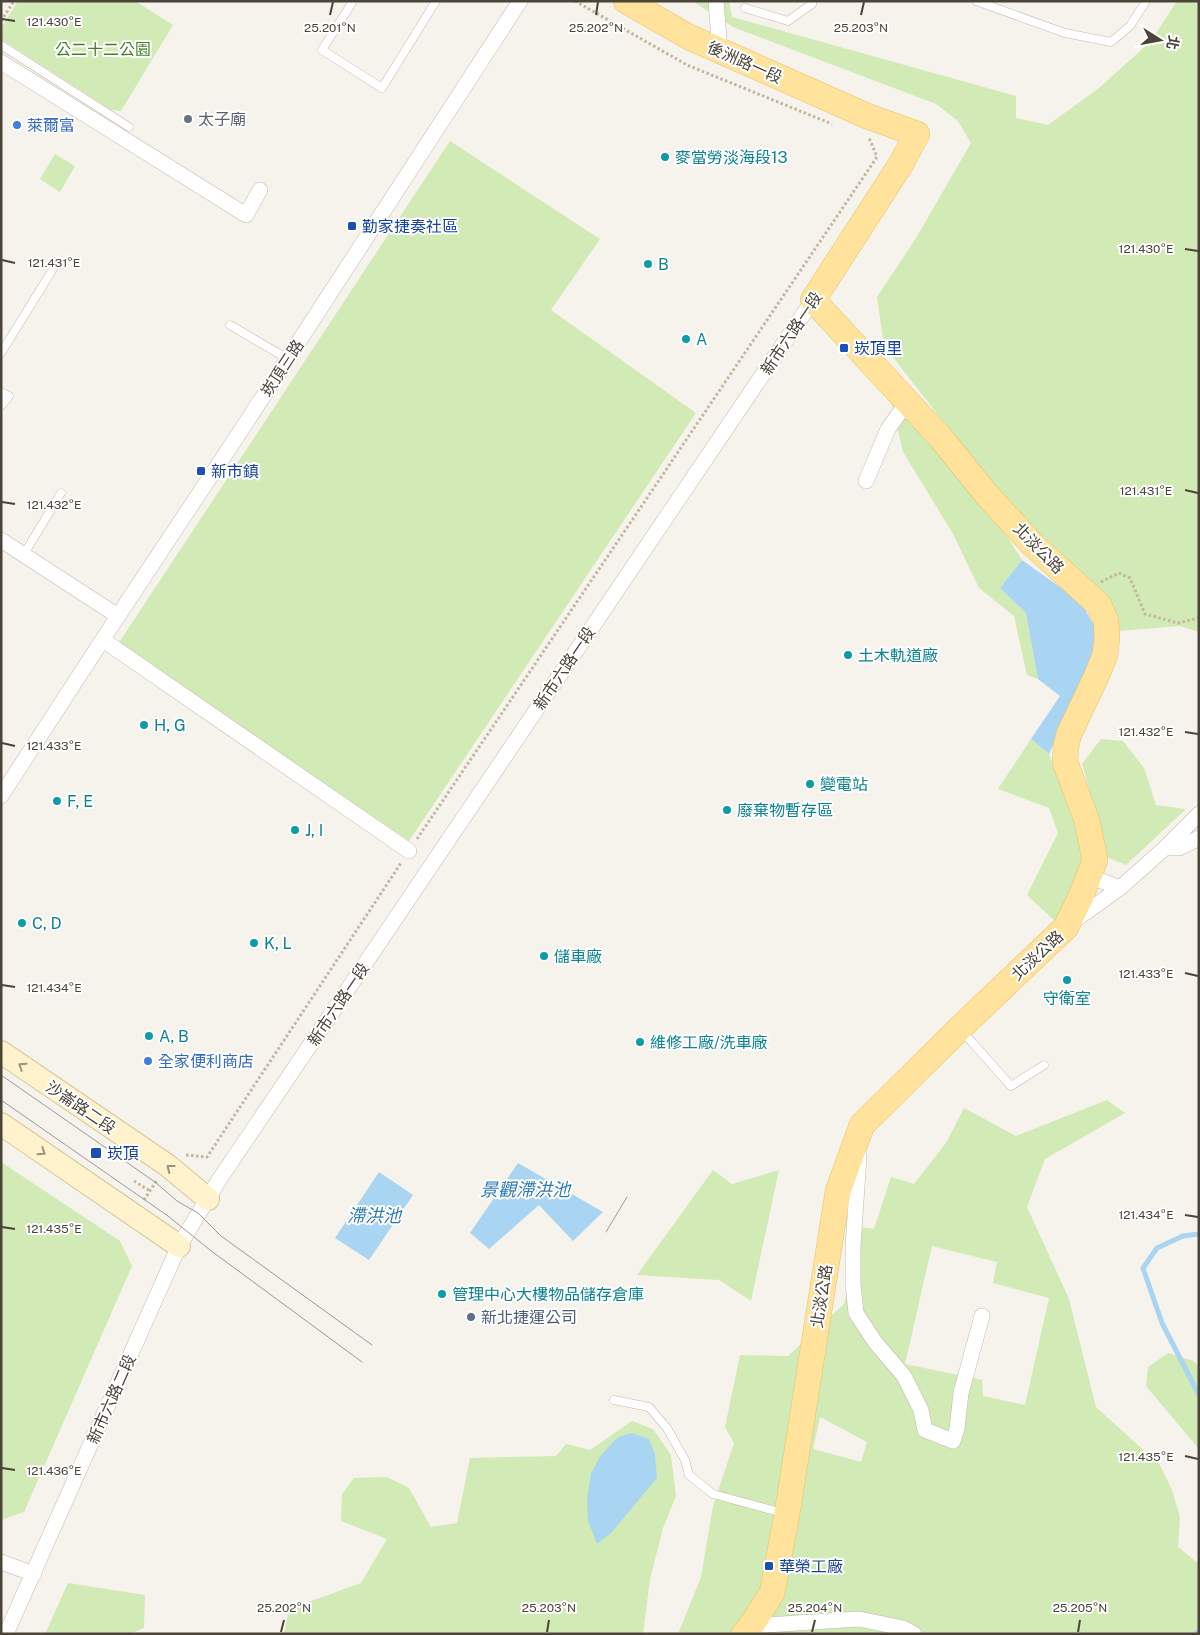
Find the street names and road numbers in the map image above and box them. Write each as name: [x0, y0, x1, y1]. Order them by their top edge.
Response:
street label: 後洲路一段: [704, 38, 785, 87]
street label: 新市六路一段: [757, 288, 826, 378]
street label: 崁頂三路: [257, 336, 308, 400]
street label: 北淡公路: [1009, 519, 1068, 578]
street label: 新市六路一段: [530, 623, 599, 713]
street label: 北淡公路: [1007, 927, 1067, 984]
street label: 新市六路一段: [304, 959, 373, 1049]
street label: 沙崙路二段: [42, 1077, 119, 1138]
street label: 北淡公路: [807, 1263, 836, 1329]
street label: 新市六路二段: [83, 1351, 140, 1447]

